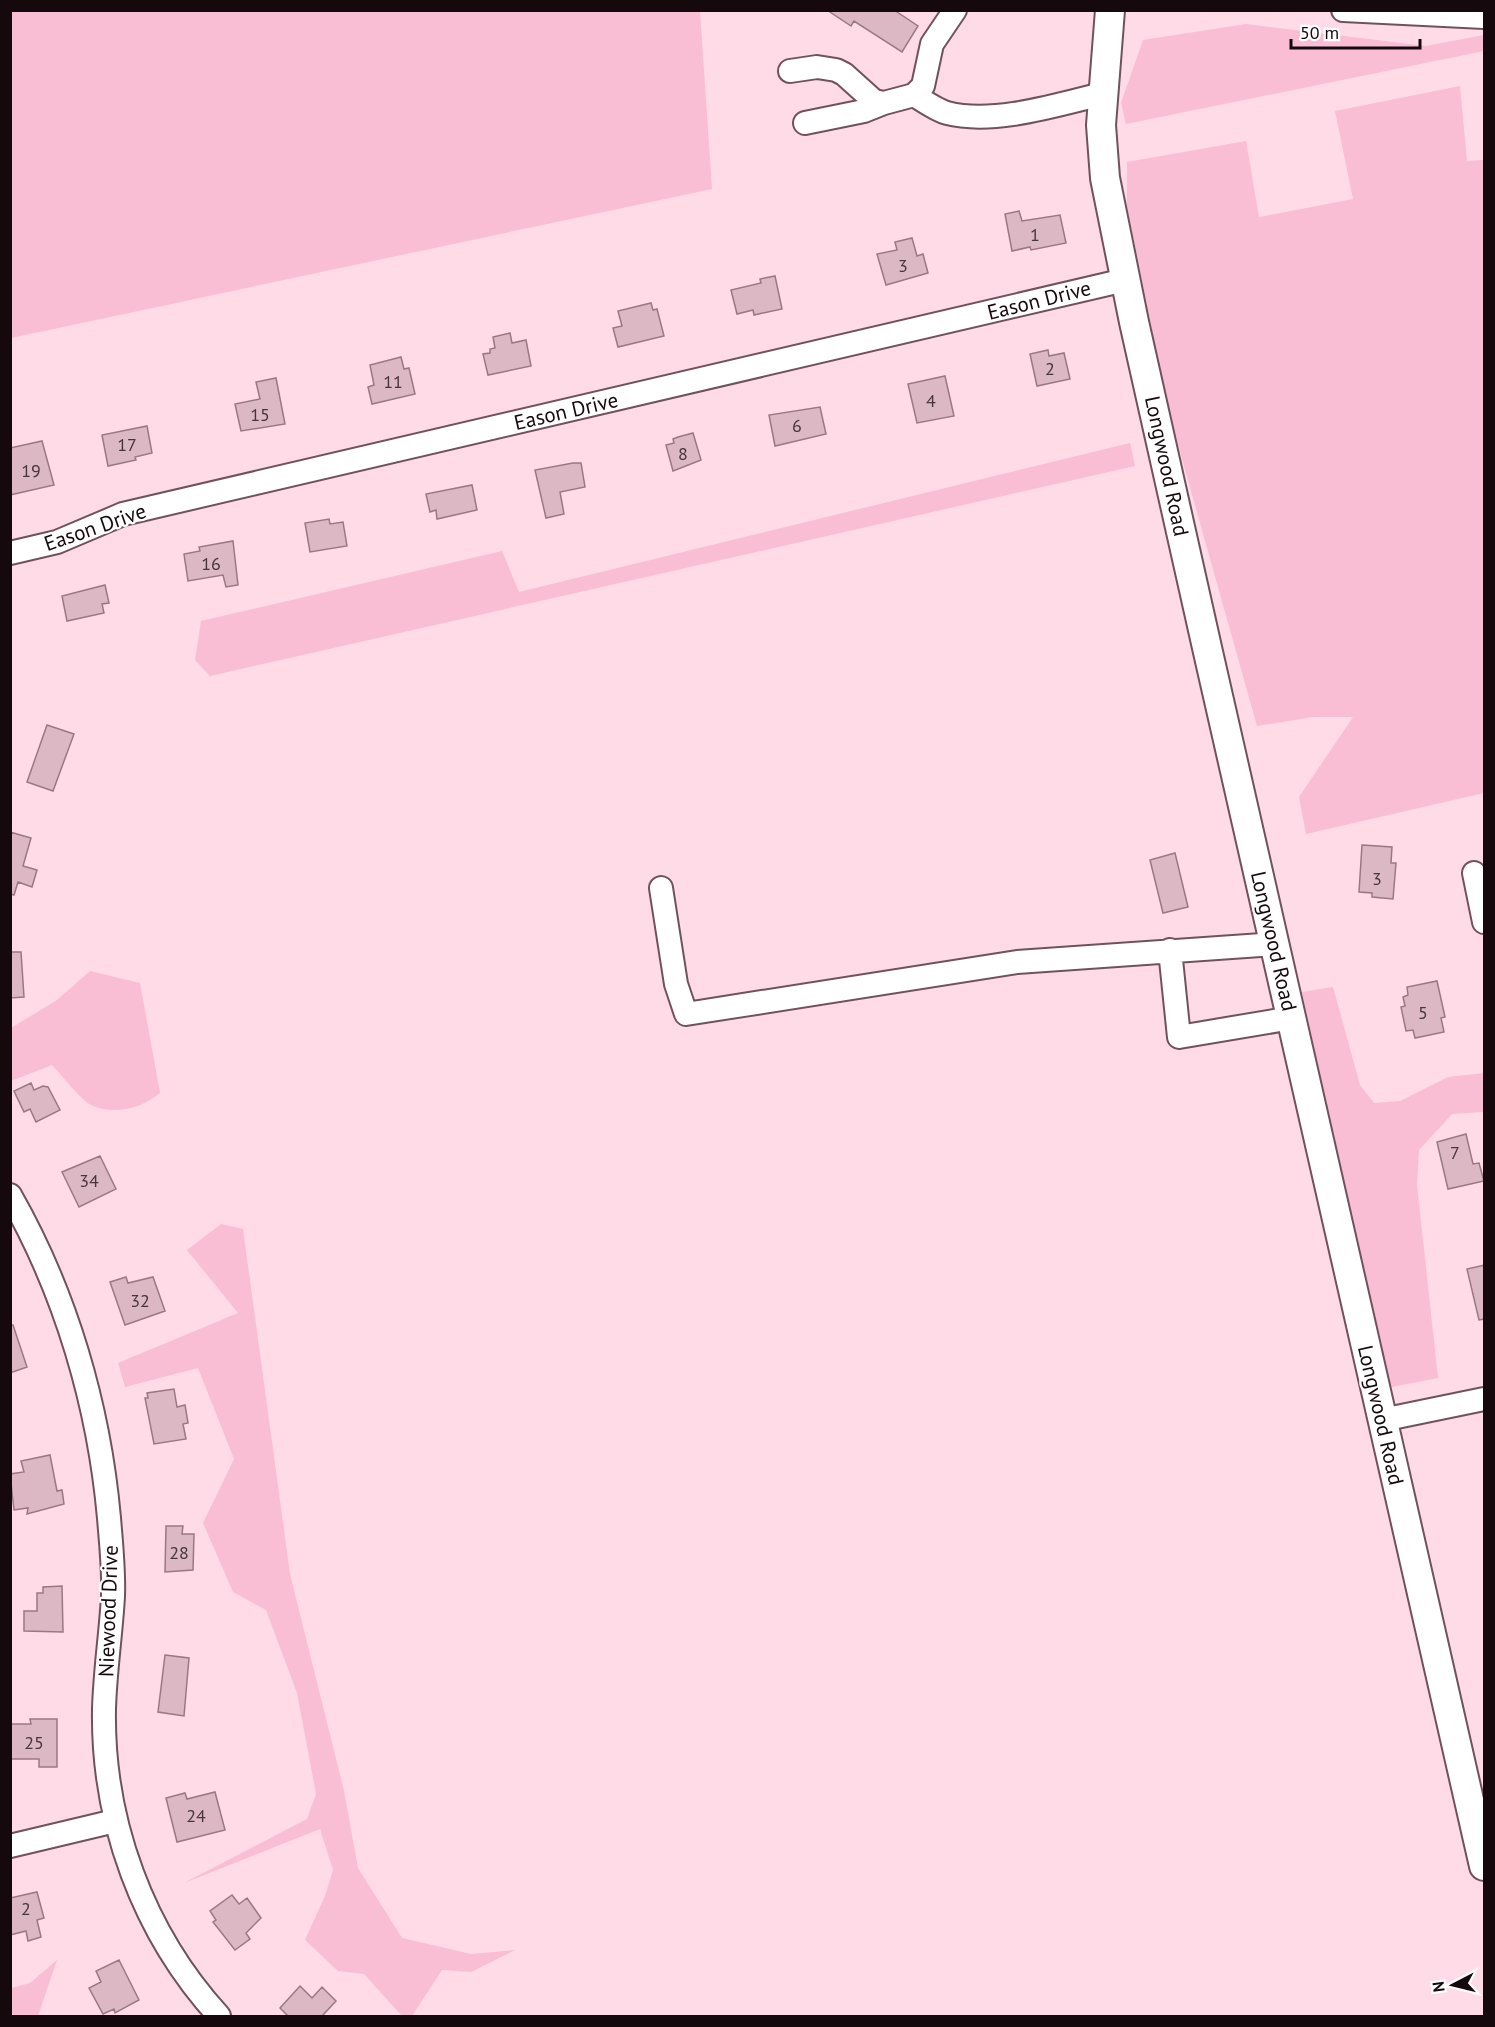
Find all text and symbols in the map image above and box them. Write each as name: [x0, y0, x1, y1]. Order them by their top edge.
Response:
scale bar: [1291, 12, 1420, 50]
text: 50 m: [1300, 21, 1339, 44]
house number: 1: [1030, 223, 1040, 246]
house number: 3: [898, 254, 908, 277]
street label: Eason Drive: [984, 274, 1094, 326]
house number: 2: [1045, 357, 1055, 380]
house number: 11: [383, 370, 403, 393]
street label: Eason Drive: [511, 386, 621, 436]
house number: 4: [926, 389, 936, 412]
street label: Longwood Road: [1139, 393, 1195, 539]
house number: 15: [250, 403, 270, 426]
house number: 6: [792, 414, 802, 437]
house number: 17: [117, 433, 137, 456]
house number: 8: [678, 442, 688, 465]
house number: 19: [21, 459, 41, 482]
street label: Eason Drive: [41, 497, 149, 557]
house number: 16: [201, 552, 221, 575]
house number: 3: [1372, 867, 1382, 890]
street label: Longwood Road: [1245, 868, 1303, 1014]
house number: 5: [1418, 1001, 1428, 1024]
house number: 7: [1450, 1141, 1460, 1164]
house number: 34: [79, 1169, 99, 1192]
house number: 32: [130, 1289, 150, 1312]
street label: Longwood Road: [1352, 1342, 1410, 1488]
house number: 28: [169, 1541, 189, 1564]
street label: Niewood Drive: [92, 1545, 124, 1677]
house number: 25: [24, 1731, 44, 1754]
house number: 24: [186, 1804, 206, 1827]
house number: 2: [21, 1897, 31, 1920]
north arrow: [1423, 1955, 1483, 2015]
text: N: [1428, 1980, 1449, 1993]

